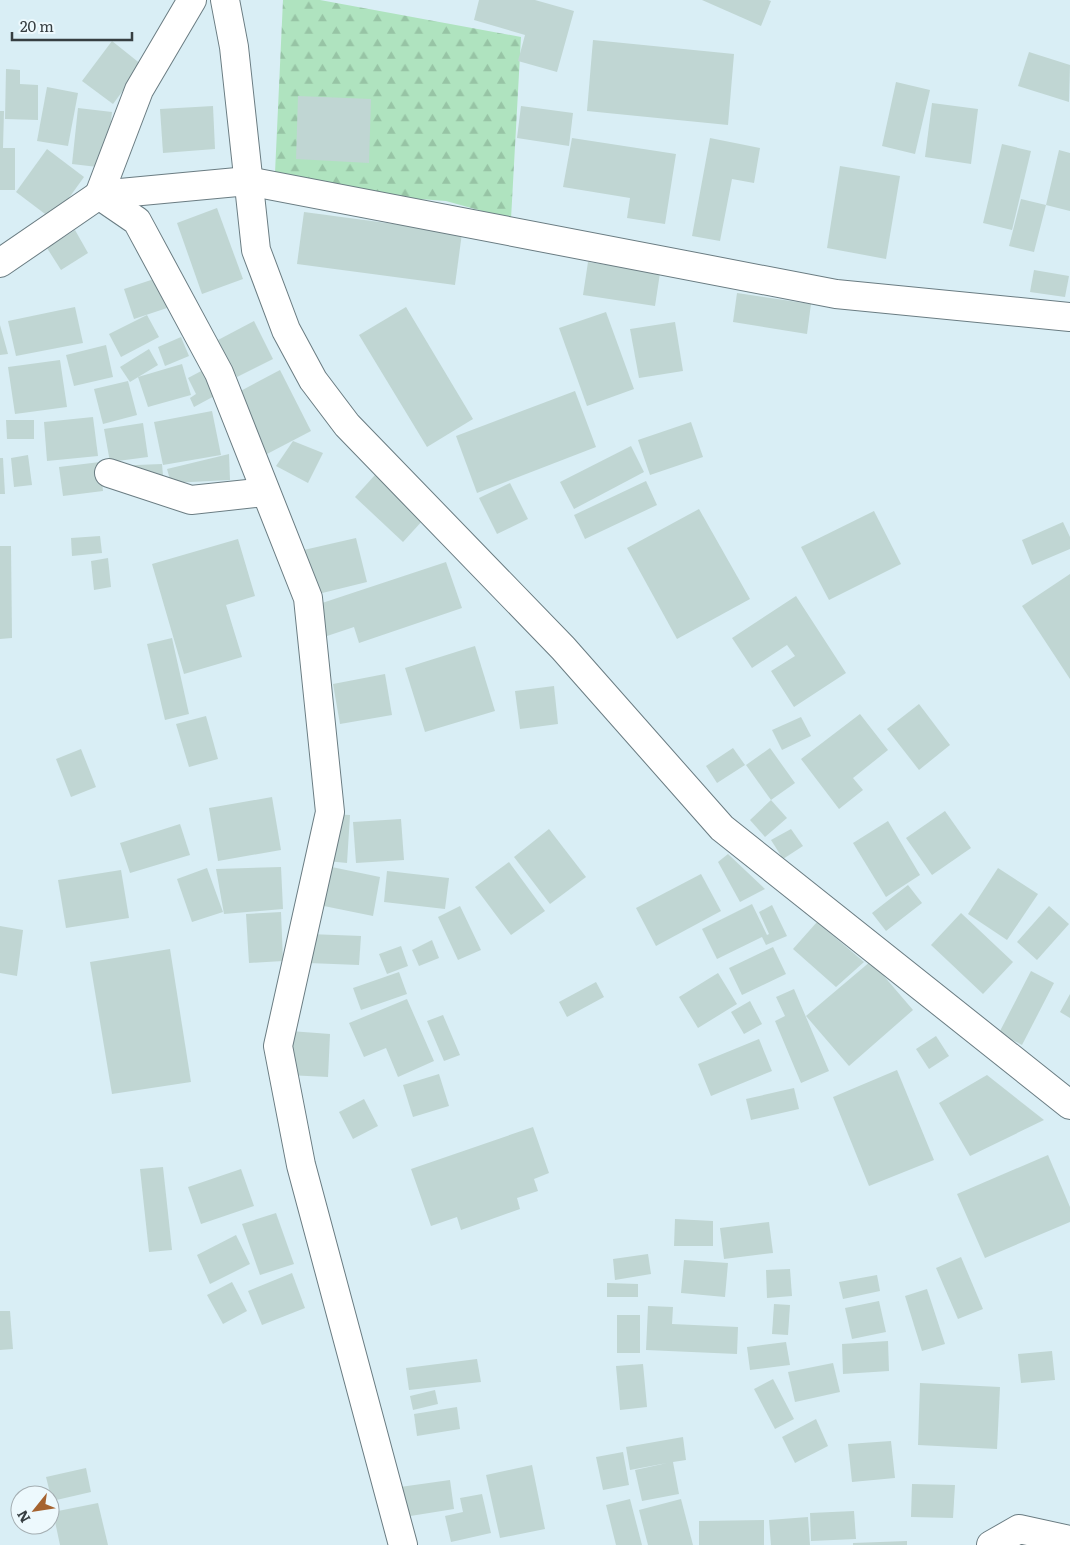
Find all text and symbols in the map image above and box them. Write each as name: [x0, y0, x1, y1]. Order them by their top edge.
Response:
scale bar: [12, 10, 132, 42]
text: 20 m: [20, 14, 54, 37]
north arrow: [10, 1485, 60, 1535]
text: N: [11, 1507, 34, 1527]

